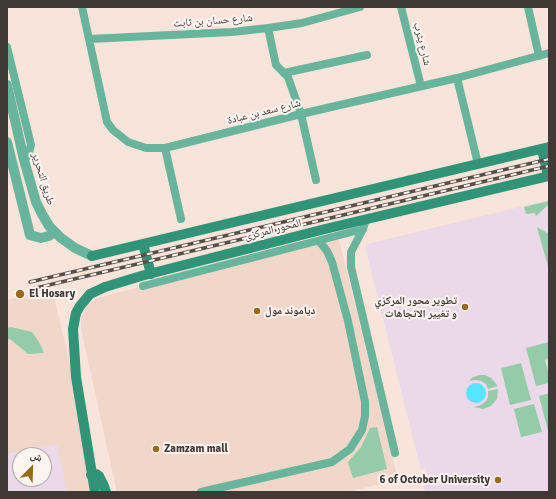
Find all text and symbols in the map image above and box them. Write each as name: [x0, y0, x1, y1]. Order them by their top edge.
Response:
street label: شارع حسان بن ثابت: [173, 12, 253, 30]
street label: شارع يثرب: [410, 21, 434, 67]
street label: شارع سعد بن عبادة: [226, 96, 302, 128]
street label: طريق التحرير: [29, 151, 57, 207]
street label: المحور المركزى: [243, 217, 303, 243]
place label: El Hosary: [29, 287, 75, 301]
marker: El Hosary: [14, 288, 26, 300]
place label: تطوير محور المركزي و تغيير الاتجاهات: [375, 294, 457, 320]
marker: تطوير محور المركزي و تغيير الاتجاهات: [460, 302, 470, 312]
place label: دياموند مول: [265, 304, 315, 318]
marker: دياموند مول: [252, 306, 262, 316]
place label: Zamzam mall: [164, 442, 228, 456]
marker: Zamzam mall: [151, 444, 161, 454]
north arrow: [12, 447, 52, 487]
text: ش: [29, 448, 44, 465]
place label: 6 of October University: [380, 473, 490, 487]
marker: 6 of October University: [493, 475, 503, 485]

